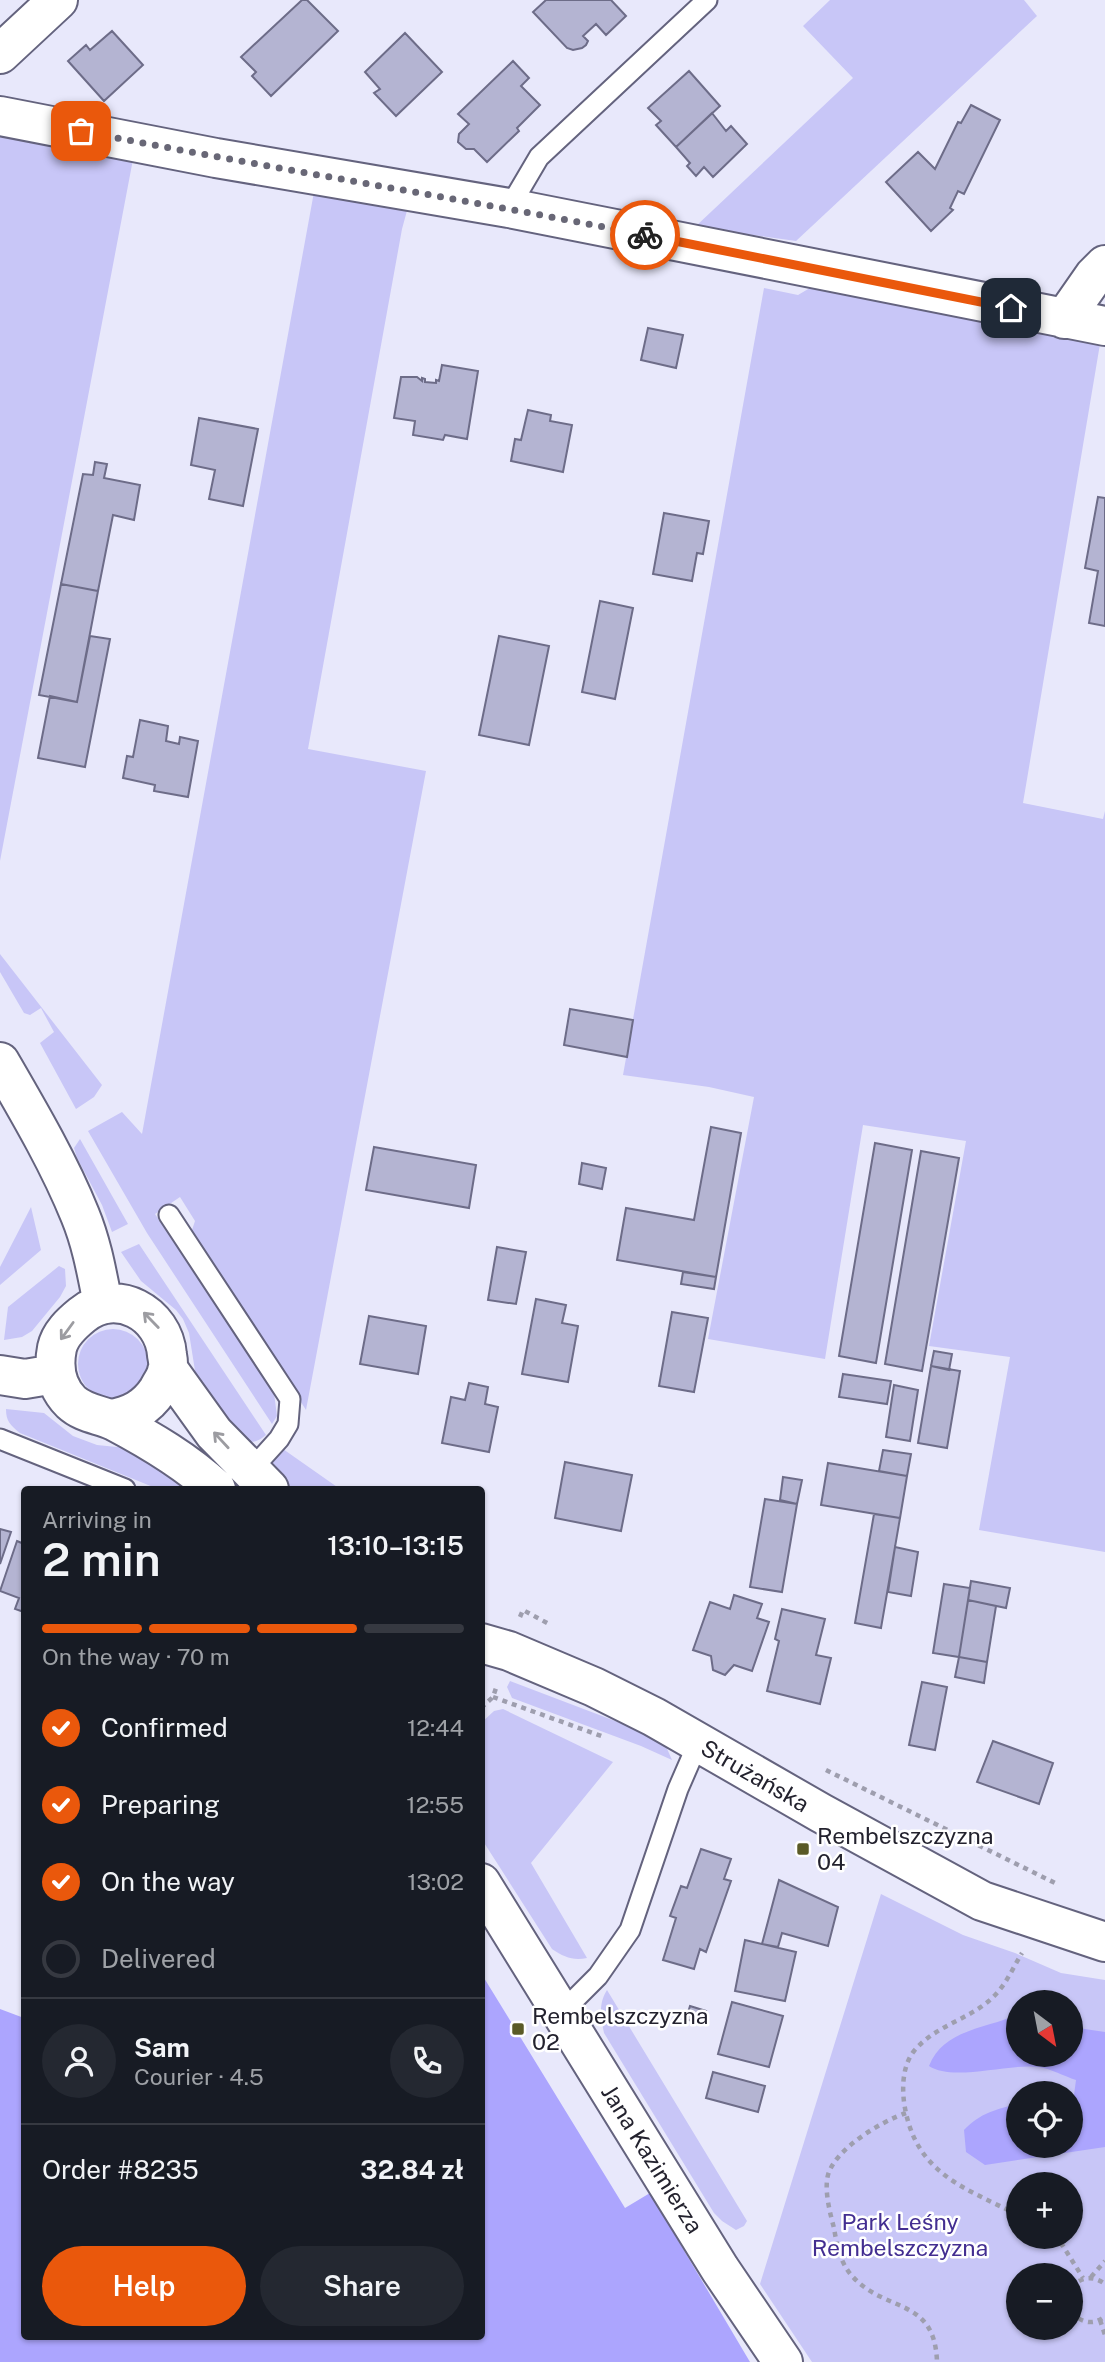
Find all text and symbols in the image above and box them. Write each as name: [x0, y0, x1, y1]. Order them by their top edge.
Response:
pin: [51, 101, 111, 161]
icon: bag: [62, 112, 100, 150]
courier: [610, 200, 680, 270]
icon: bike: [626, 216, 664, 254]
pin: [981, 278, 1041, 338]
icon: home: [992, 289, 1030, 327]
one-way arrow: [143, 1312, 160, 1329]
one-way arrow: [60, 1321, 74, 1340]
one-way arrow: [213, 1432, 230, 1449]
text: Arriving in: [42, 1506, 152, 1533]
text: 13:10–13:15: [327, 1530, 464, 1561]
text: 2 min: [42, 1532, 161, 1586]
text: On the way · 70 m: [42, 1643, 230, 1670]
icon: check: [42, 1709, 80, 1747]
text: Confirmed: [101, 1712, 228, 1743]
text: 12:44: [407, 1714, 464, 1741]
street label: Strużańska: [696, 1734, 814, 1817]
icon: check: [42, 1786, 80, 1824]
text: Preparing: [101, 1789, 220, 1820]
text: 12:55: [406, 1791, 464, 1818]
place label: Rembelszczyzna 04: [817, 1822, 993, 1875]
marker: Rembelszczyzna 04: [795, 1841, 811, 1857]
icon: check: [42, 1863, 80, 1901]
text: On the way: [101, 1866, 235, 1897]
text: 13:02: [407, 1868, 464, 1895]
text: Delivered: [101, 1943, 216, 1974]
north arrow: [1006, 1990, 1083, 2067]
map controls: [1006, 1990, 1083, 2340]
place label: Rembelszczyzna 02: [532, 2002, 708, 2055]
marker: Rembelszczyzna 02: [510, 2021, 526, 2037]
button: person: [42, 2024, 116, 2098]
button: phone: [390, 2024, 464, 2098]
text: Sam: [134, 2032, 190, 2063]
text: Courier · 4.5: [134, 2063, 264, 2090]
street label: Jana Kazimierza: [596, 2080, 709, 2238]
button: locate: [1006, 2081, 1083, 2158]
text: Order #8235: [42, 2154, 199, 2185]
text: 32.84 zł: [360, 2154, 464, 2185]
button: +: [1006, 2172, 1083, 2249]
park label: Park Leśny Rembelszczyzna: [812, 2208, 988, 2261]
button: Help: [42, 2246, 246, 2326]
button: Share: [260, 2246, 464, 2326]
button: −: [1006, 2263, 1083, 2340]

